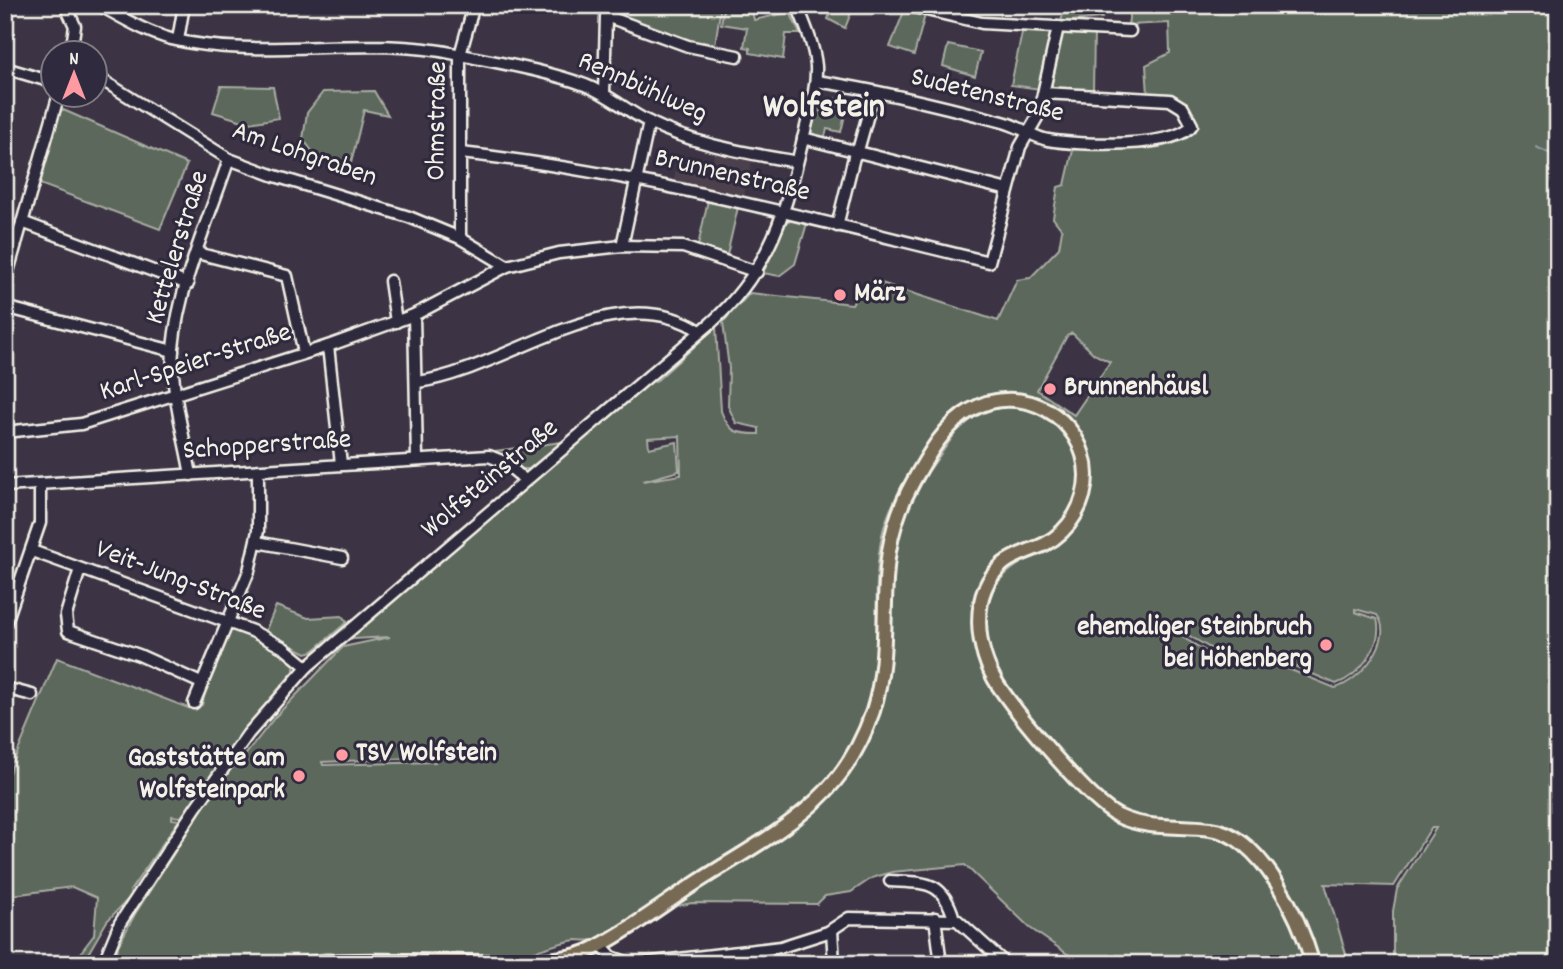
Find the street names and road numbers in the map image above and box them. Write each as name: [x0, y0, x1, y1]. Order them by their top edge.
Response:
street label: Rennbühlweg: [571, 43, 713, 135]
street label: Sudetenstraße: [906, 59, 1068, 135]
street label: Ohmstraße: [418, 61, 460, 181]
street label: Am Lohgraben: [226, 113, 382, 199]
street label: Brunnenstraße: [650, 140, 814, 214]
street label: Kettelerstraße: [137, 166, 221, 330]
street label: Karl-Speier-Straße: [95, 314, 297, 414]
street label: Wolfsteinstraße: [413, 410, 569, 550]
street label: Schopperstraße: [181, 421, 353, 473]
street label: Veit-Jung-Straße: [89, 531, 271, 633]

